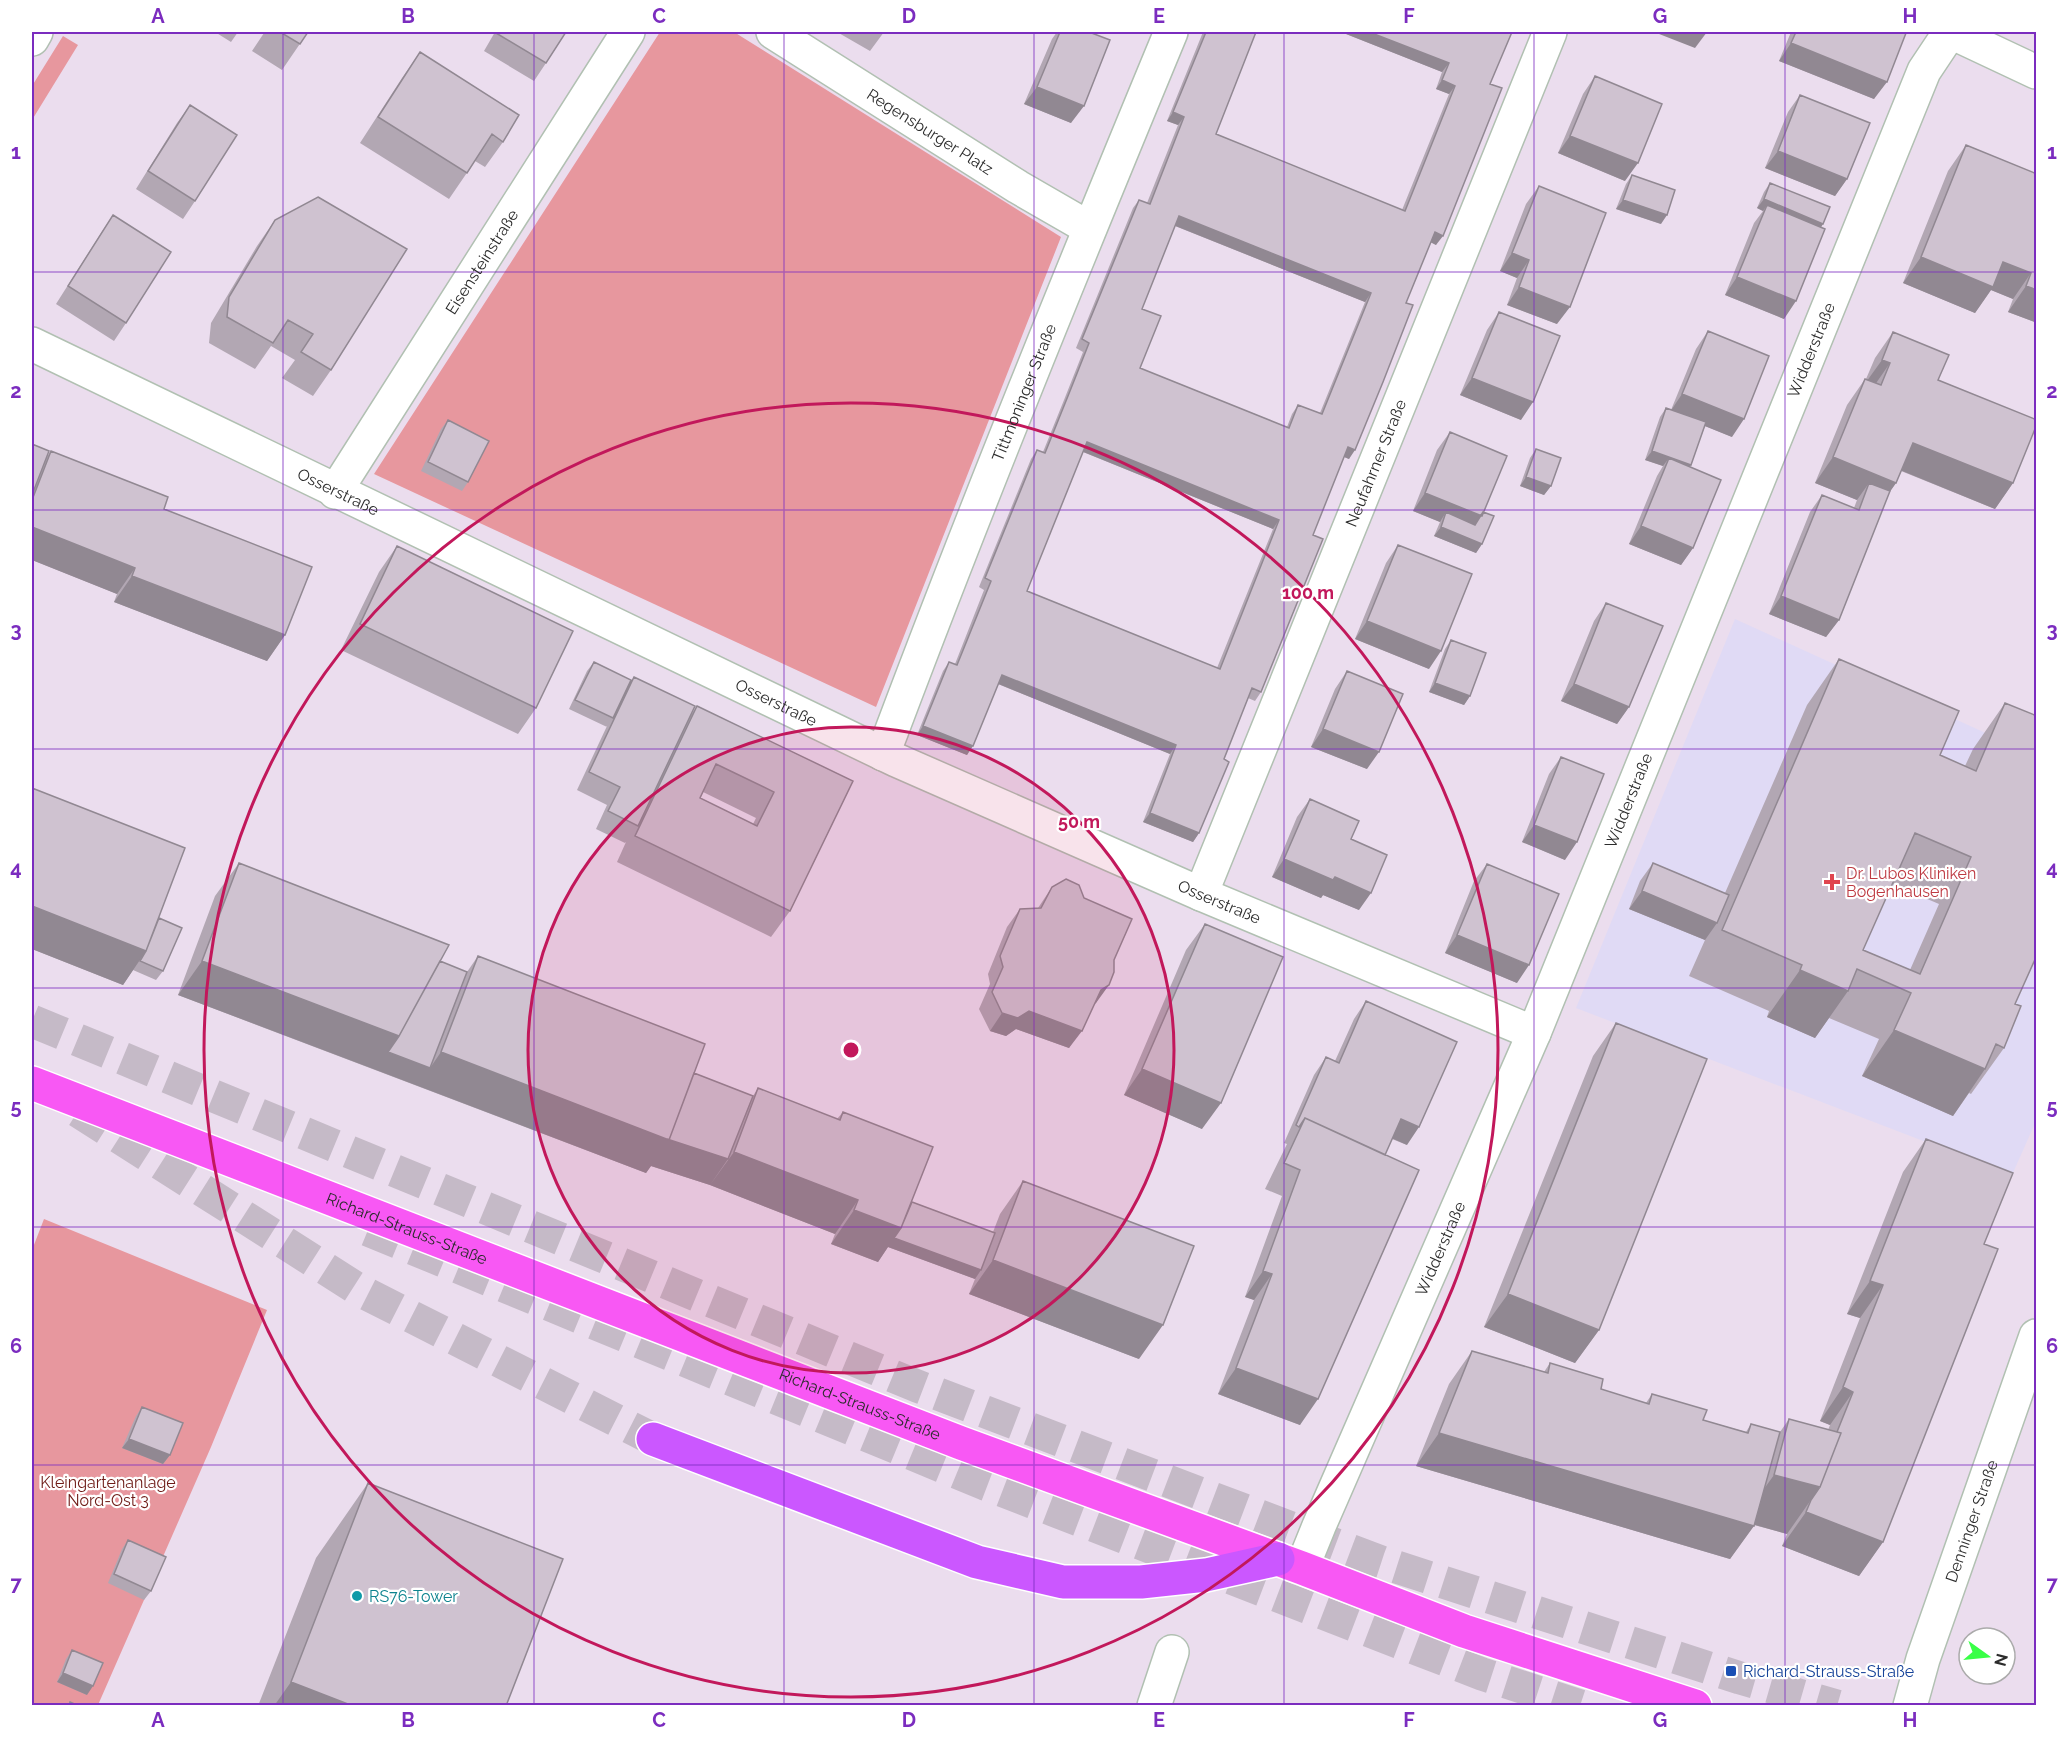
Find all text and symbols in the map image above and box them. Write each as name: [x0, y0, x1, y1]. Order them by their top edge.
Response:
text: A: [151, 4, 165, 28]
text: B: [401, 4, 415, 28]
text: C: [652, 4, 666, 28]
text: D: [902, 4, 916, 28]
text: E: [1153, 4, 1165, 28]
text: F: [1403, 4, 1415, 28]
text: G: [1653, 4, 1667, 28]
text: H: [1903, 4, 1917, 28]
street label: Regensburger Platz: [864, 84, 997, 178]
text: 1: [11, 140, 21, 164]
text: 1: [2047, 140, 2057, 164]
street label: Eisensteinstraße: [441, 206, 522, 318]
street label: Widderstraße: [1783, 300, 1839, 400]
street label: Tittmoninger Straße: [988, 321, 1060, 464]
text: 2: [10, 379, 22, 403]
text: 2: [2046, 379, 2058, 403]
street label: Neufahrner Straße: [1341, 397, 1410, 529]
street label: Osserstraße: [294, 464, 382, 519]
text: 100 m: [1282, 582, 1334, 603]
text: 3: [10, 618, 22, 642]
text: 3: [2046, 618, 2058, 642]
street label: Osserstraße: [732, 675, 820, 730]
street label: Widderstraße: [1600, 750, 1656, 851]
text: 50 m: [1058, 811, 1100, 832]
text: 4: [10, 856, 22, 880]
text: 4: [2046, 856, 2058, 880]
place label: Dr. Lubos Kliniken Bogenhausen: [1846, 864, 1976, 901]
marker: Dr. Lubos Kliniken Bogenhausen: [1823, 873, 1841, 891]
street label: Osserstraße: [1175, 876, 1264, 927]
centre of rings: [841, 1040, 861, 1060]
text: 5: [10, 1095, 22, 1119]
text: 5: [2046, 1095, 2058, 1119]
street label: Richard-Strauss-Straße: [323, 1188, 490, 1268]
street label: Widderstraße: [1411, 1199, 1469, 1299]
text: 6: [10, 1334, 22, 1358]
text: 6: [2046, 1334, 2058, 1358]
street label: Richard-Strauss-Straße: [777, 1364, 943, 1444]
street label: Denninger Straße: [1941, 1457, 2001, 1585]
park label: Kleingartenanlage Nord-Ost 3: [40, 1473, 176, 1510]
text: 7: [10, 1572, 22, 1596]
text: 7: [2046, 1572, 2058, 1596]
place label: RS76-Tower: [369, 1587, 458, 1606]
marker: RS76-Tower: [350, 1589, 364, 1603]
north arrow: [1957, 1626, 2017, 1686]
text: N: [1990, 1651, 2012, 1668]
place label: Richard-Strauss-Straße: [1743, 1662, 1914, 1681]
marker: Richard-Strauss-Straße: [1724, 1664, 1738, 1678]
text: A: [151, 1708, 165, 1732]
text: B: [401, 1708, 415, 1732]
text: C: [652, 1708, 666, 1732]
text: D: [902, 1708, 916, 1732]
text: E: [1153, 1708, 1165, 1732]
text: F: [1403, 1708, 1415, 1732]
text: G: [1653, 1708, 1667, 1732]
text: H: [1903, 1708, 1917, 1732]

